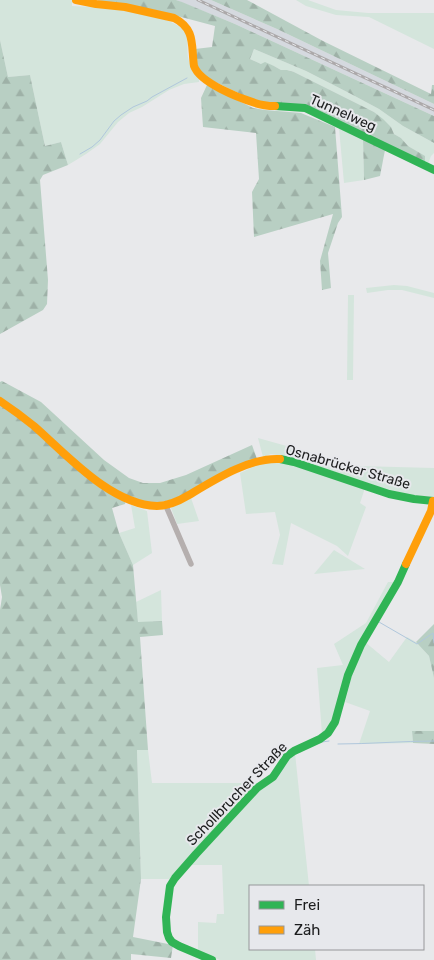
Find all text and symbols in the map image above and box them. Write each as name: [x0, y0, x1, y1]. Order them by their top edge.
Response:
street label: Tunnelweg: [307, 91, 379, 135]
street label: Osnabrücker Straße: [284, 441, 412, 493]
street label: Schollbrucher Straße: [183, 738, 291, 849]
legend: [249, 885, 424, 950]
text: Frei: [294, 896, 320, 914]
text: Zäh: [294, 921, 320, 939]

